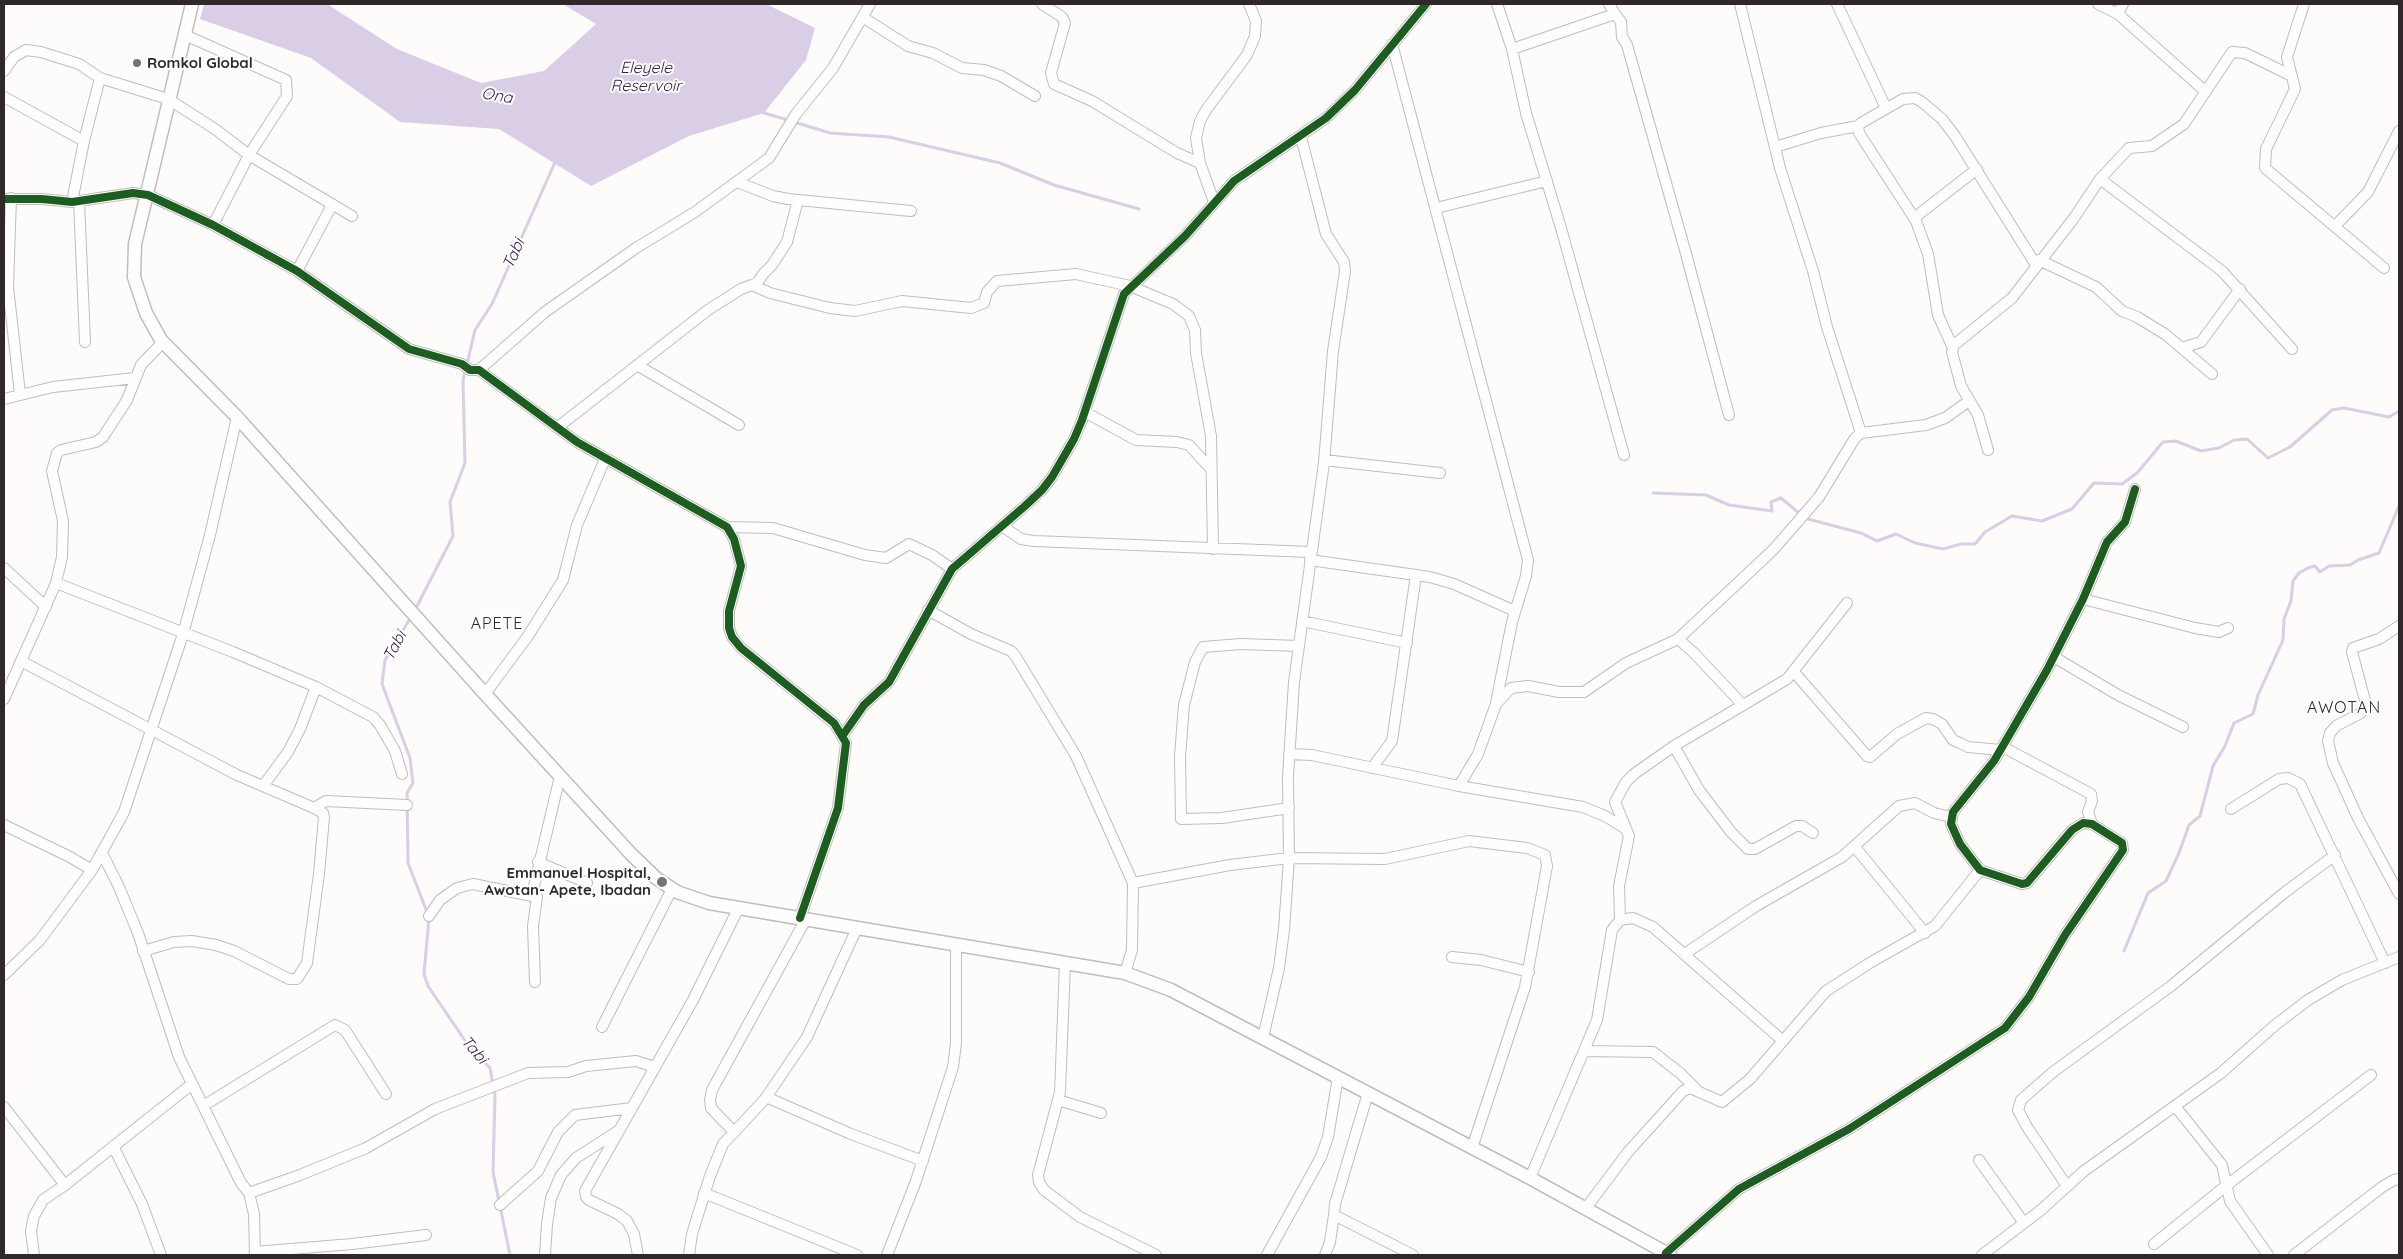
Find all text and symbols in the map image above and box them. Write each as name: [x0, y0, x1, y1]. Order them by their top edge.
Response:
place label: Romkol Global: [147, 54, 253, 72]
marker: Romkol Global: [131, 57, 143, 69]
water label: Eleyele Reservoir: [611, 58, 681, 96]
water label: Ona: [480, 84, 514, 108]
water label: Tabi: [499, 236, 529, 272]
district label: APETE: [470, 614, 524, 634]
water label: Tabi: [379, 628, 411, 664]
district label: AWOTAN: [2306, 698, 2382, 718]
place label: Emmanuel Hospital, Awotan- Apete, Ibadan: [484, 864, 651, 899]
marker: Emmanuel Hospital, Awotan- Apete, Ibadan: [655, 875, 669, 889]
water label: Tabi: [457, 1032, 491, 1068]

